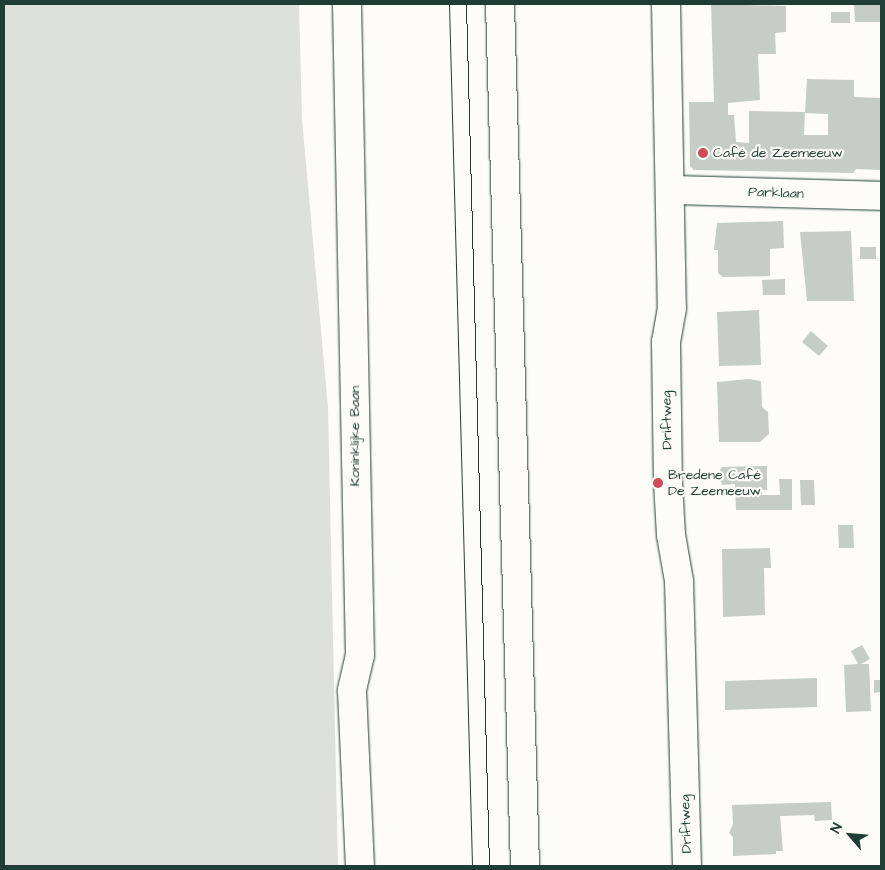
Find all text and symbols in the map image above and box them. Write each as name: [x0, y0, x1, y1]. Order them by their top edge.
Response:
place label: Café de Zeemeeuw: [713, 145, 842, 161]
marker: Café de Zeemeeuw: [697, 147, 709, 159]
street label: Parklaan: [748, 184, 804, 202]
street label: Koninklijke Baan: [347, 386, 363, 486]
street label: Driftweg: [658, 390, 676, 450]
place label: Bredene Café De Zeemeeuw: [668, 467, 761, 500]
marker: Bredene Café De Zeemeeuw: [652, 477, 664, 489]
street label: Driftweg: [677, 794, 695, 854]
north arrow: [825, 810, 875, 860]
text: N: [826, 820, 848, 837]

